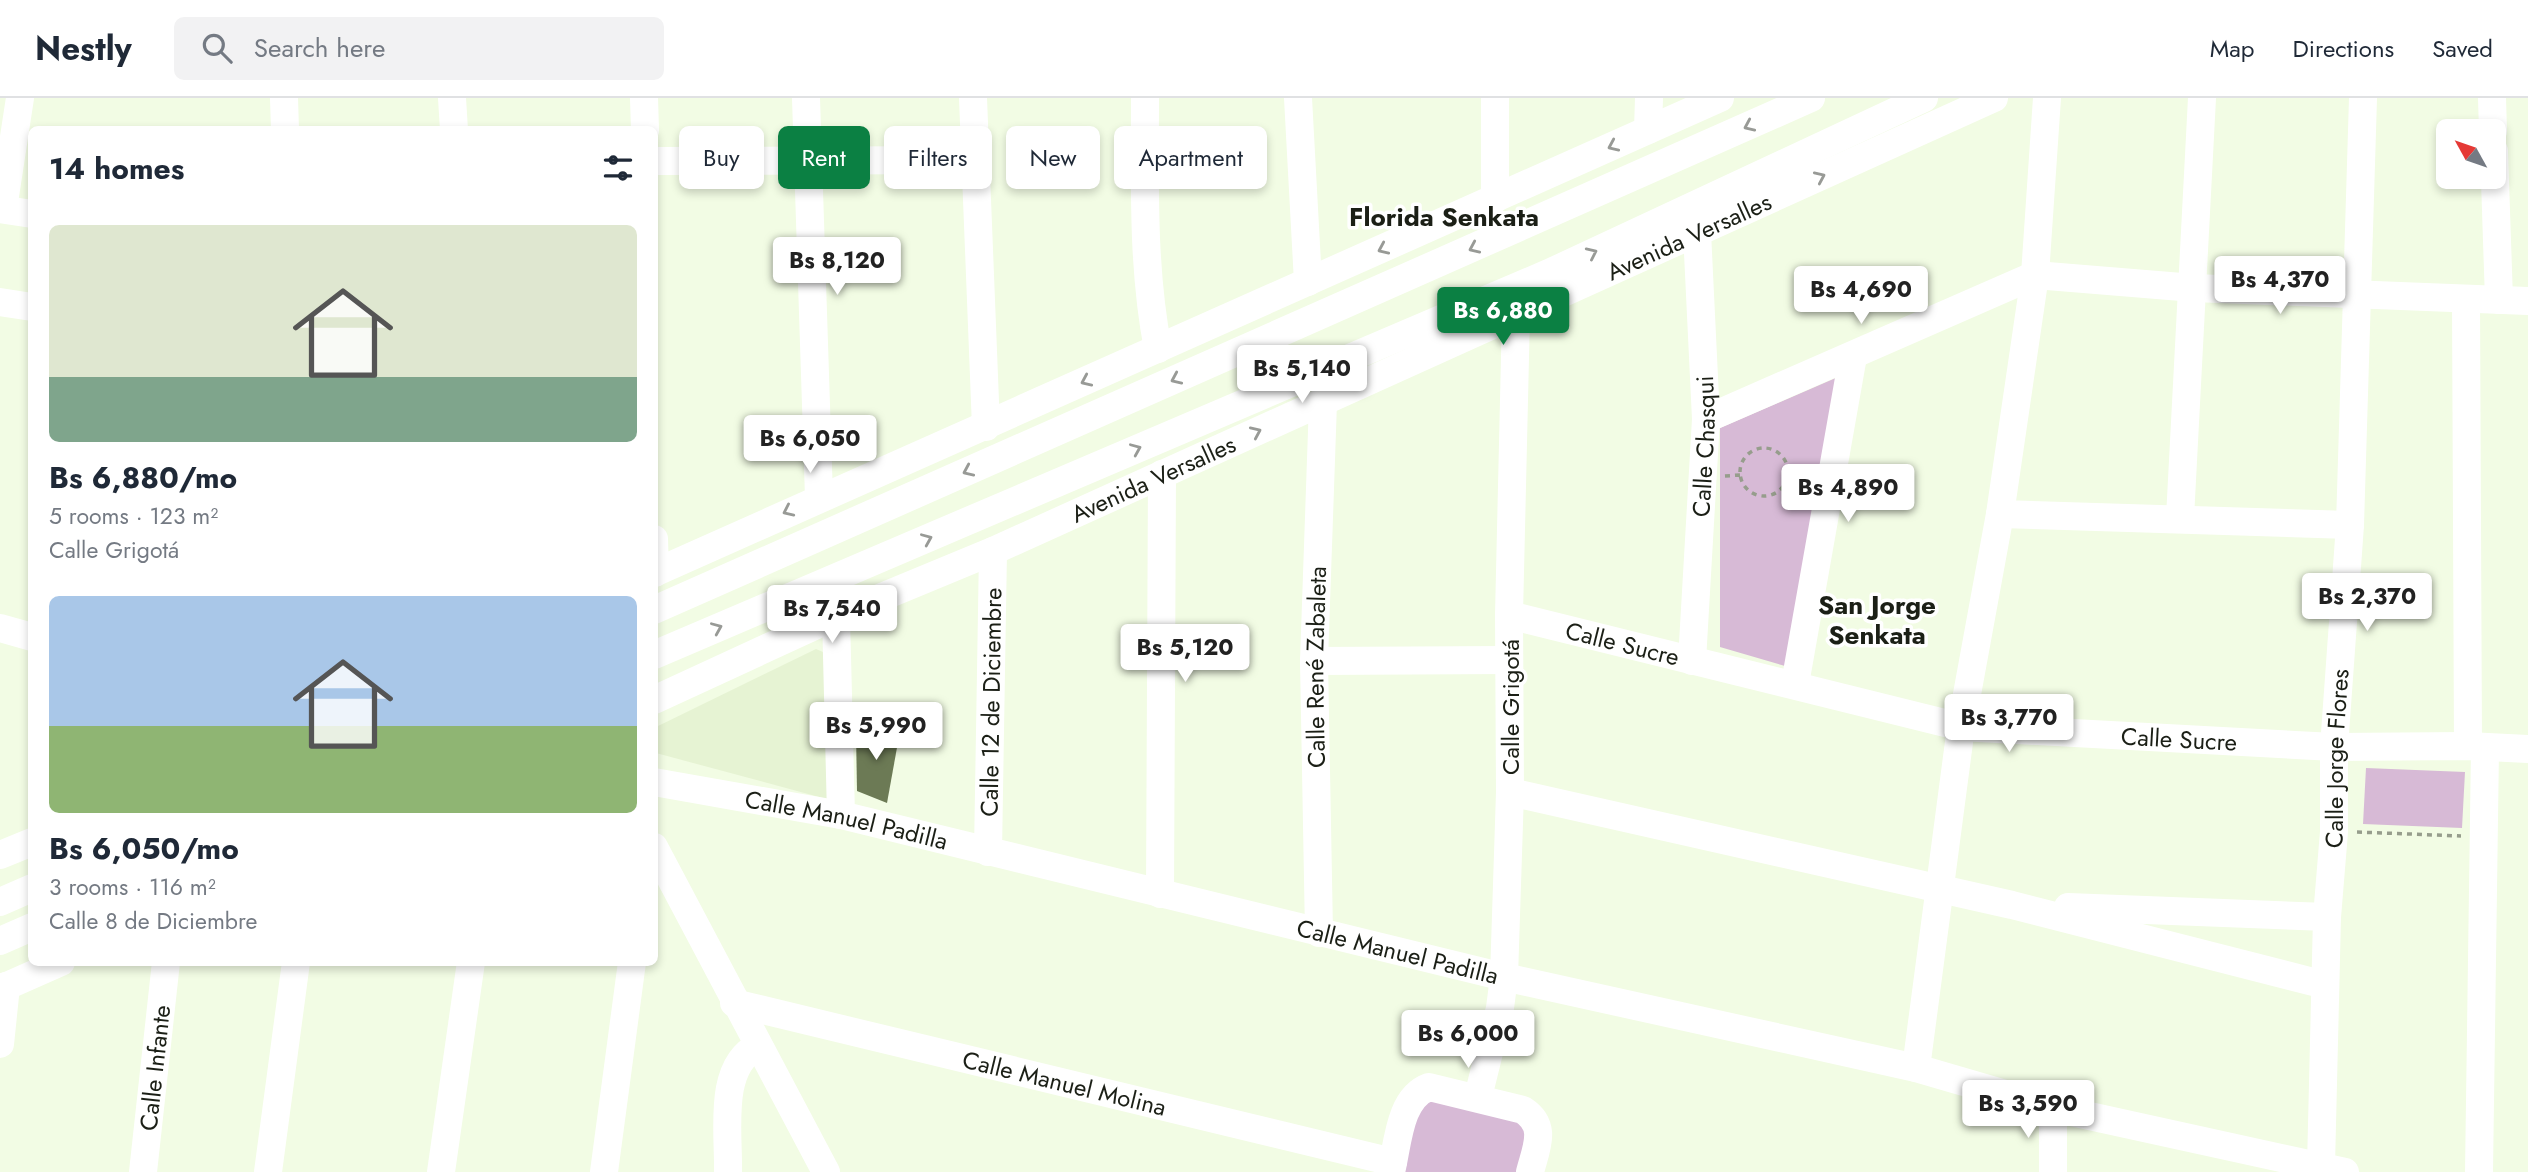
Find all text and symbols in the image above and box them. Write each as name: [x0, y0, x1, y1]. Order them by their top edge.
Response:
search box: [174, 17, 664, 80]
text: Nestly: [35, 25, 132, 72]
icon: search: [198, 29, 236, 67]
text: Search here: [254, 29, 385, 67]
text: Map: [2210, 31, 2255, 66]
text: Directions: [2293, 31, 2394, 66]
text: Saved: [2432, 31, 2493, 66]
one-way arrow: [1744, 118, 1756, 132]
north arrow: [2436, 119, 2506, 189]
map controls: [2436, 119, 2506, 189]
chip: Buy: [679, 126, 764, 189]
chip: Rent: [778, 126, 870, 189]
chip: Filters: [884, 126, 992, 189]
chip: New: [1006, 126, 1100, 189]
chip: Apartment: [1114, 126, 1267, 189]
one-way arrow: [1608, 138, 1620, 152]
text: 14 homes: [49, 147, 184, 190]
icon: filters: [599, 149, 637, 187]
one-way arrow: [1813, 171, 1825, 185]
street label: Avenida Versalles: [1601, 184, 1777, 289]
district label: Florida Senkata: [1349, 198, 1539, 236]
pin: Bs 8,120: [765, 238, 909, 297]
one-way arrow: [1468, 239, 1480, 253]
one-way arrow: [1378, 241, 1390, 255]
text: Bs 8,120: [789, 243, 885, 277]
one-way arrow: [1585, 247, 1597, 261]
pin: Bs 4,370: [2208, 256, 2352, 316]
text: Bs 4,370: [2230, 262, 2330, 296]
pin: Bs 4,690: [1789, 266, 1933, 326]
icon: home: [280, 270, 406, 396]
text: Bs 4,690: [1810, 272, 1912, 306]
pin: Bs 6,880: [1431, 288, 1575, 347]
text: Bs 6,880: [1453, 293, 1553, 327]
pin: Bs 5,140: [1230, 345, 1374, 405]
text: Bs 5,140: [1253, 351, 1351, 385]
one-way arrow: [1171, 371, 1183, 385]
one-way arrow: [1080, 373, 1093, 387]
street label: Calle Chasqui: [1683, 375, 1724, 518]
pin: Bs 6,050: [738, 416, 882, 475]
text: Bs 6,050: [760, 421, 860, 455]
street label: Avenida Versalles: [1065, 426, 1241, 531]
one-way arrow: [1249, 426, 1261, 440]
one-way arrow: [1129, 444, 1141, 458]
text: Bs 6,880/mo: [49, 456, 237, 499]
one-way arrow: [963, 463, 975, 477]
pin: Bs 4,890: [1776, 464, 1920, 524]
text: Bs 4,890: [1797, 470, 1899, 504]
text: 5 rooms · 123 m²: [49, 499, 218, 533]
one-way arrow: [783, 503, 796, 517]
text: Calle Grigotá: [49, 533, 179, 567]
one-way arrow: [920, 533, 932, 547]
street label: Calle René Zabaleta: [1296, 566, 1335, 768]
pin: Bs 2,370: [2295, 574, 2439, 633]
text: Bs 2,370: [2318, 579, 2416, 613]
pin: Bs 7,540: [760, 586, 904, 645]
district label: San Jorge Senkata: [1818, 586, 1936, 654]
street label: Calle 12 de Diciembre: [971, 587, 1010, 817]
text: Bs 7,540: [783, 591, 881, 625]
street label: Calle Sucre: [1562, 612, 1683, 674]
one-way arrow: [710, 622, 723, 636]
pin: Bs 5,120: [1113, 624, 1257, 684]
text: Bs 5,120: [1137, 630, 1233, 664]
street label: Calle Grigotá: [1493, 639, 1528, 775]
icon: home: [280, 641, 406, 767]
street label: Calle Jorge Flores: [2315, 668, 2357, 849]
pin: Bs 3,770: [1937, 694, 2081, 754]
text: Bs 3,770: [1960, 700, 2058, 734]
pin: Bs 5,990: [804, 702, 948, 762]
text: Bs 5,990: [826, 708, 926, 742]
street label: Calle Sucre: [2120, 718, 2238, 759]
street label: Calle Manuel Padilla: [742, 781, 951, 858]
text: Bs 6,050/mo: [49, 827, 239, 870]
text: 3 rooms · 116 m²: [49, 870, 216, 904]
text: Calle 8 de Diciembre: [49, 904, 257, 938]
street label: Calle Manuel Padilla: [1293, 910, 1502, 993]
street label: Calle Infante: [130, 1003, 179, 1132]
pin: Bs 6,000: [1396, 1010, 1540, 1070]
text: Bs 6,000: [1417, 1016, 1519, 1050]
street label: Calle Manuel Molina: [959, 1041, 1170, 1124]
pin: Bs 3,590: [1956, 1080, 2100, 1140]
text: Bs 3,590: [1978, 1086, 2078, 1120]

